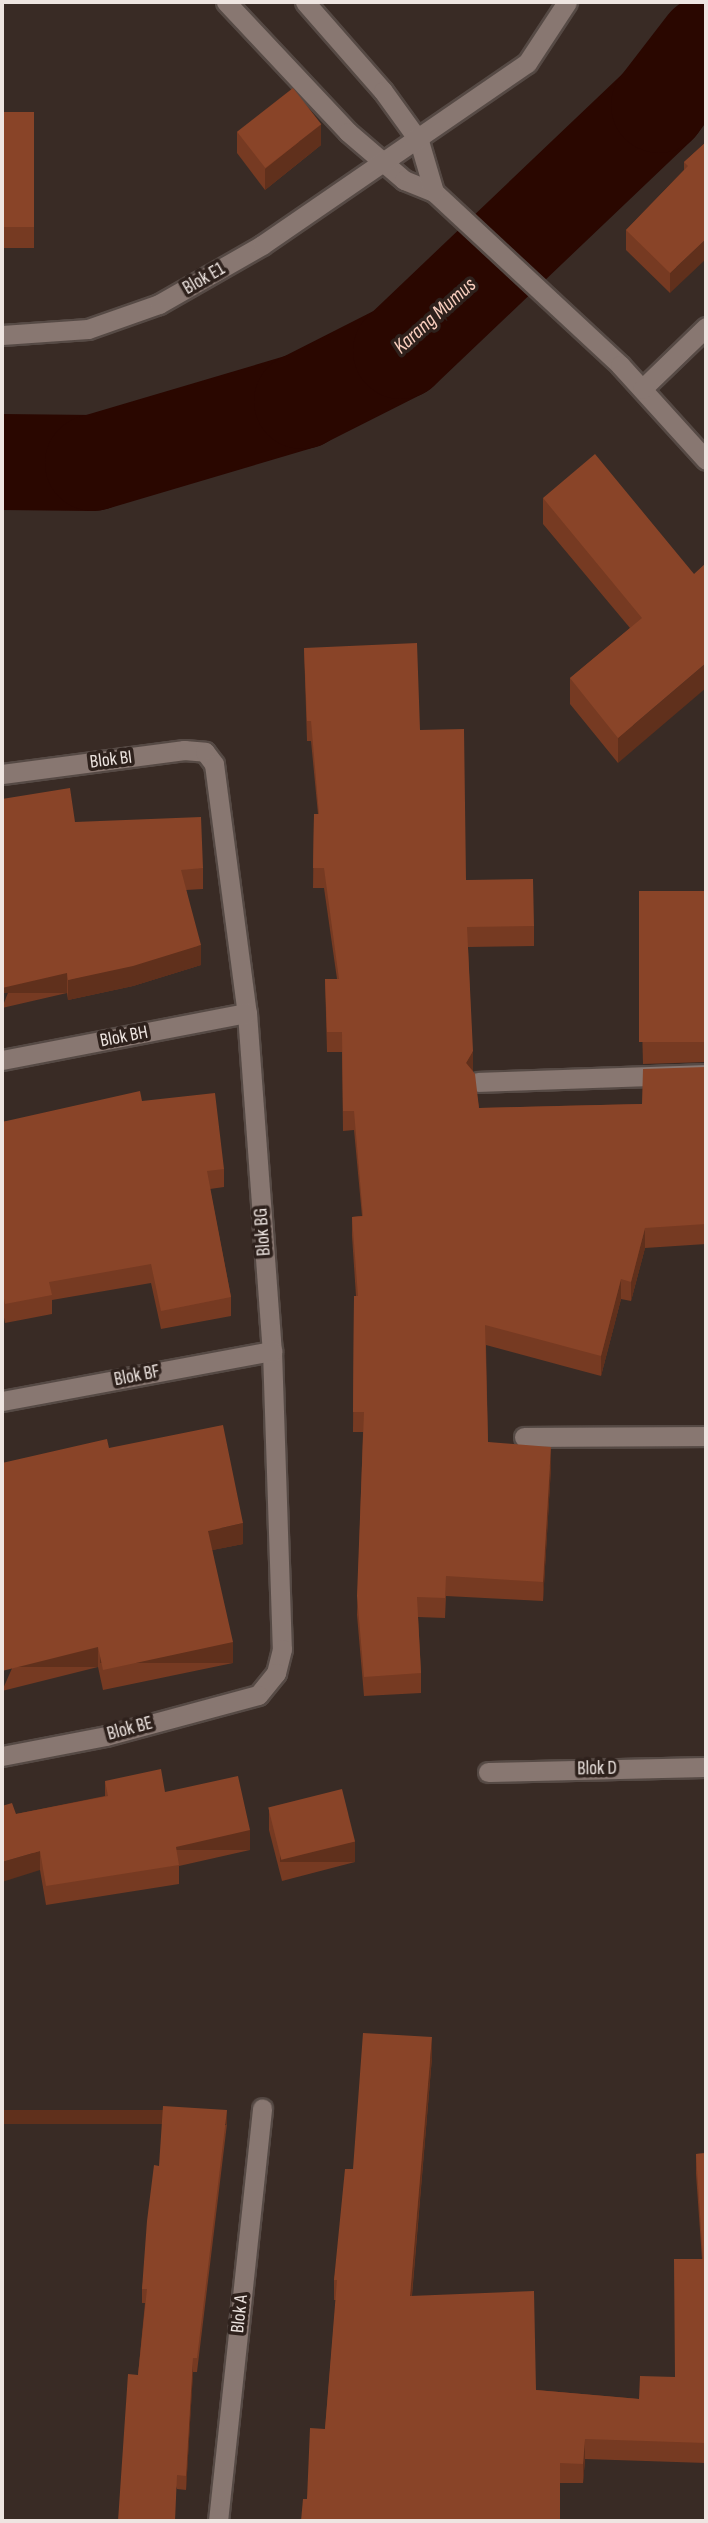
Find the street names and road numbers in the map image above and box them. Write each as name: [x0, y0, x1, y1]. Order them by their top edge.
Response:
street label: Blok E1: [179, 258, 229, 300]
street label: Blok BI: [89, 746, 133, 774]
street label: Blok BH: [98, 1021, 150, 1053]
street label: Blok BG: [250, 1207, 276, 1257]
street label: Blok BF: [112, 1360, 162, 1392]
street label: Blok BE: [105, 1712, 155, 1746]
street label: Blok D: [577, 1757, 617, 1781]
street label: Blok A: [227, 2294, 253, 2334]

